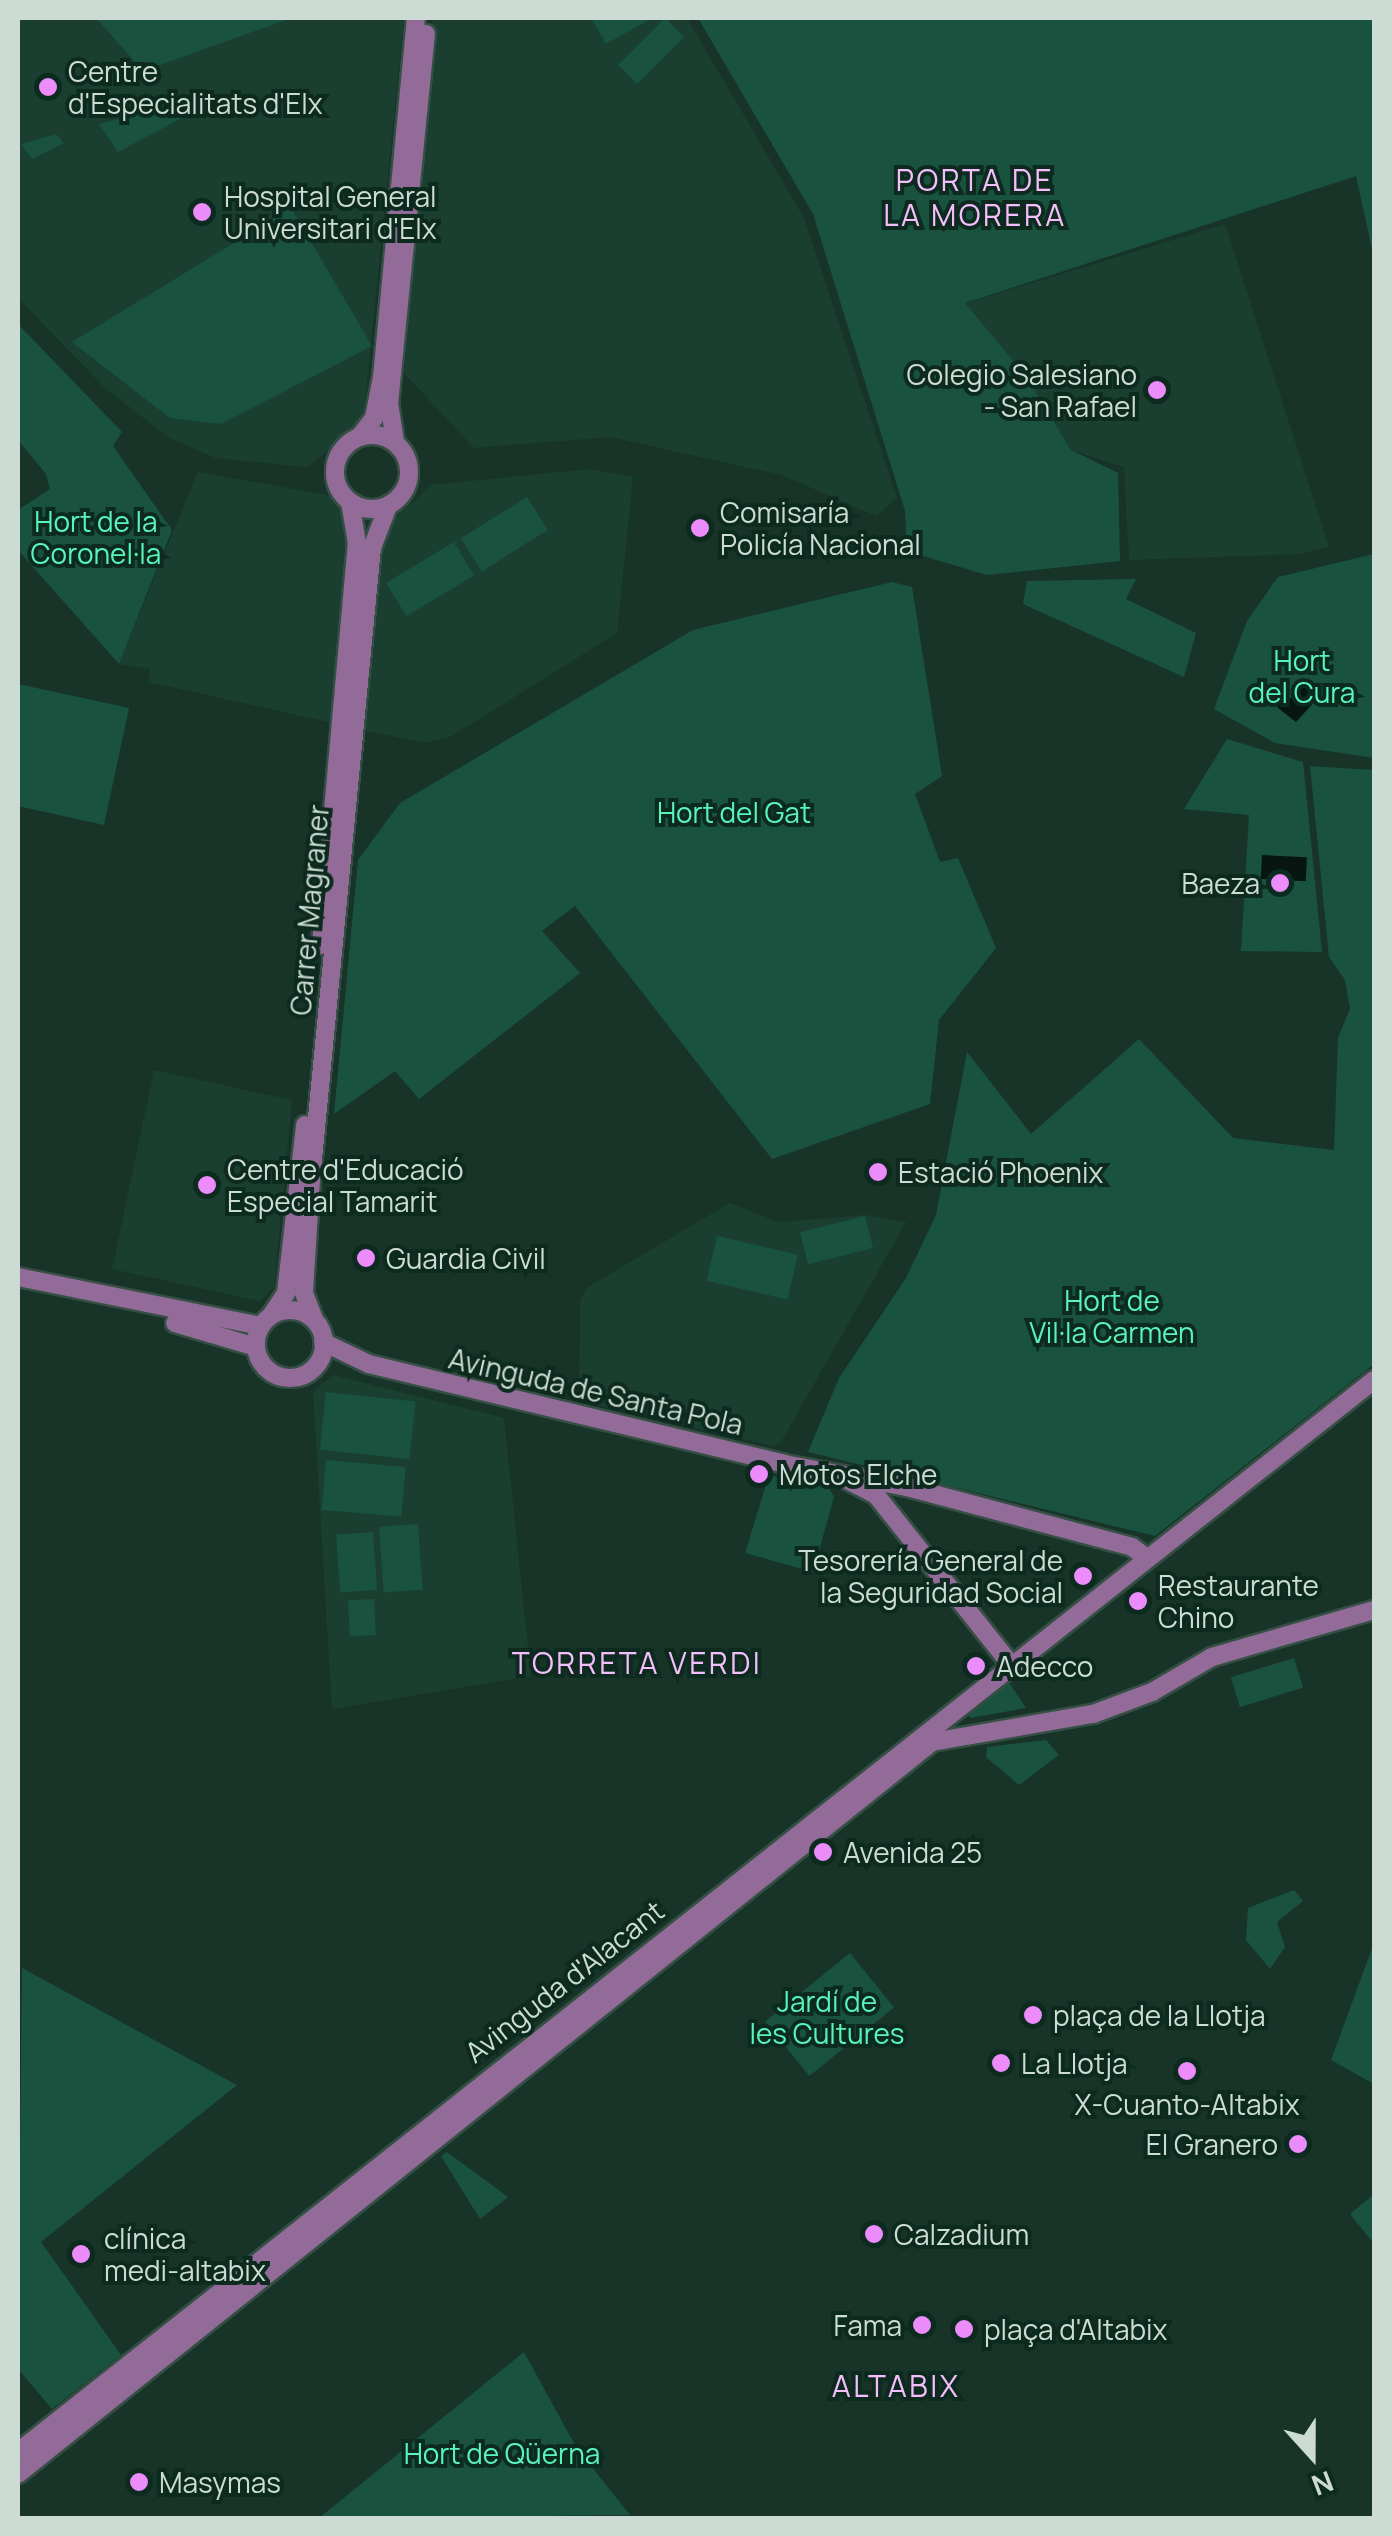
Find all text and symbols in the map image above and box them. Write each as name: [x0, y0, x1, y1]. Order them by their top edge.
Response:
place label: Centre d'Especialitats d'Elx: [68, 54, 323, 120]
marker: Centre d'Especialitats d'Elx: [37, 76, 59, 98]
district label: PORTA DE LA MORERA: [883, 162, 1067, 232]
place label: Hospital General Universitari d'Elx: [224, 179, 437, 245]
marker: Hospital General Universitari d'Elx: [189, 199, 215, 225]
place label: Colegio Salesiano - San Rafael: [907, 357, 1137, 423]
marker: Colegio Salesiano - San Rafael: [1146, 379, 1168, 401]
place label: Comisaría Policía Nacional: [720, 495, 921, 561]
park label: Hort de la Coronel·la: [31, 504, 161, 570]
marker: Comisaría Policía Nacional: [689, 517, 711, 539]
park label: Hort del Cura: [1249, 643, 1355, 709]
park label: Hort del Gat: [657, 795, 811, 829]
street label: Carrer Magraner: [283, 803, 335, 1017]
place label: Baeza: [1181, 866, 1260, 900]
marker: Baeza: [1269, 872, 1291, 894]
place label: Centre d'Educació Especial Tamarit: [227, 1152, 463, 1218]
place label: Estació Phoenix: [898, 1155, 1103, 1189]
marker: Estació Phoenix: [867, 1161, 889, 1183]
marker: Centre d'Educació Especial Tamarit: [196, 1174, 218, 1196]
place label: Guardia Civil: [386, 1241, 546, 1275]
marker: Guardia Civil: [355, 1247, 377, 1269]
park label: Hort de Vil·la Carmen: [1029, 1283, 1195, 1349]
street label: Avinguda de Santa Pola: [446, 1341, 746, 1441]
place label: Motos Elche: [779, 1457, 937, 1491]
marker: Motos Elche: [748, 1463, 770, 1485]
place label: Tesorería General de la Seguridad Social: [798, 1543, 1063, 1609]
marker: Tesorería General de la Seguridad Social: [1072, 1565, 1094, 1587]
place label: Restaurante Chino: [1158, 1568, 1319, 1634]
marker: Restaurante Chino: [1127, 1590, 1149, 1612]
district label: TORRETA VERDI: [512, 1645, 762, 1681]
place label: Adecco: [996, 1649, 1093, 1683]
marker: Adecco: [965, 1655, 987, 1677]
place label: Avenida 25: [843, 1835, 982, 1869]
marker: Avenida 25: [812, 1841, 834, 1863]
street label: Avinguda d'Alacant: [458, 1893, 670, 2069]
park label: Jardí de les Cultures: [749, 1984, 905, 2050]
place label: plaça de la Llotja: [1053, 1998, 1266, 2032]
marker: plaça de la Llotja: [1022, 2004, 1044, 2026]
place label: La Llotja: [1021, 2046, 1128, 2080]
marker: La Llotja: [990, 2052, 1012, 2074]
marker: X-Cuanto-Altabix: [1176, 2060, 1198, 2082]
place label: X-Cuanto-Altabix: [1075, 2087, 1299, 2121]
place label: El Granero: [1146, 2127, 1278, 2161]
marker: El Granero: [1287, 2133, 1309, 2155]
place label: Calzadium: [894, 2217, 1029, 2251]
place label: clínica medi-altabix: [104, 2221, 266, 2287]
marker: Calzadium: [863, 2223, 885, 2245]
marker: clínica medi-altabix: [68, 2241, 94, 2267]
place label: Fama: [834, 2308, 902, 2342]
place label: plaça d'Altabix: [984, 2312, 1167, 2346]
marker: Fama: [911, 2314, 933, 2336]
marker: plaça d'Altabix: [953, 2318, 975, 2340]
district label: ALTABIX: [832, 2368, 960, 2404]
north arrow: [1262, 2406, 1362, 2506]
park label: Hort de Qüerna: [404, 2436, 600, 2470]
text: N: [1307, 2463, 1339, 2505]
place label: Masymas: [159, 2465, 281, 2499]
marker: Masymas: [128, 2471, 150, 2493]

